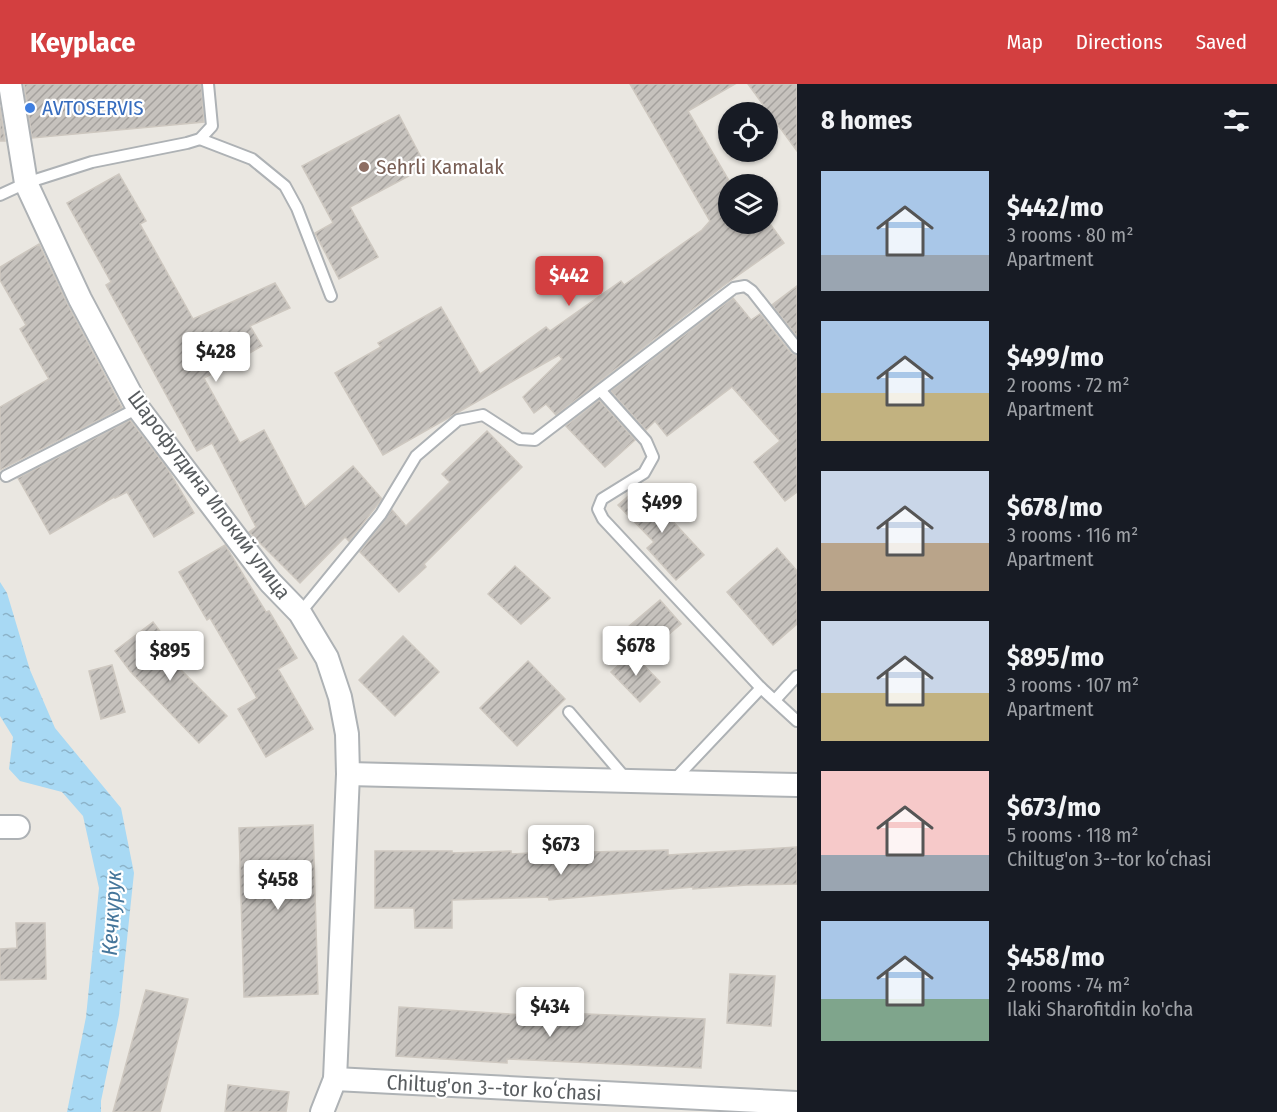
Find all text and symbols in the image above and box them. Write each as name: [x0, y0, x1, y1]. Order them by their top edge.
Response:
text: Keyplace: [30, 26, 136, 59]
text: Map: [1006, 29, 1043, 55]
text: Directions: [1076, 29, 1163, 55]
text: Saved: [1196, 29, 1247, 55]
place label: AVTOSERVIS: [42, 95, 144, 121]
marker: AVTOSERVIS: [23, 101, 37, 115]
map controls: [718, 102, 778, 234]
button: locate: [718, 102, 778, 162]
icon: filters: [1220, 104, 1253, 137]
text: 8 homes: [821, 105, 912, 136]
place label: Sehrli Kamalak: [376, 154, 504, 180]
marker: Sehrli Kamalak: [357, 160, 371, 174]
button: layers: [718, 174, 778, 234]
text: $442/mo: [1007, 192, 1104, 223]
icon: home: [869, 195, 941, 267]
text: 3 rooms · 80 m²: [1007, 223, 1133, 247]
text: Apartment: [1007, 247, 1094, 271]
pin: $442: [533, 256, 605, 307]
text: $442: [549, 263, 589, 287]
pin: $428: [180, 332, 252, 383]
text: $428: [196, 339, 236, 363]
text: $499/mo: [1007, 342, 1104, 373]
icon: home: [869, 345, 941, 417]
text: 2 rooms · 72 m²: [1007, 373, 1129, 397]
street label: Шарофутдина Илокий улица: [122, 385, 296, 605]
text: Apartment: [1007, 397, 1094, 421]
pin: $499: [626, 483, 698, 534]
text: $499: [642, 490, 682, 514]
text: $678/mo: [1007, 492, 1103, 523]
icon: home: [869, 495, 941, 567]
text: 3 rooms · 116 m²: [1007, 523, 1138, 547]
text: Apartment: [1007, 547, 1094, 571]
pin: $678: [600, 626, 672, 677]
pin: $895: [134, 631, 206, 682]
text: $678: [617, 633, 655, 657]
text: $895: [150, 638, 190, 662]
text: $895/mo: [1007, 642, 1104, 673]
icon: home: [869, 645, 941, 717]
text: 3 rooms · 107 m²: [1007, 673, 1139, 697]
text: Apartment: [1007, 697, 1094, 721]
text: $673/mo: [1007, 792, 1101, 823]
icon: home: [869, 795, 941, 867]
text: 5 rooms · 118 m²: [1007, 823, 1138, 847]
pin: $673: [525, 825, 597, 876]
text: $673: [542, 832, 580, 856]
text: Chiltug'on 3--tor koʻchasi: [1007, 847, 1212, 871]
pin: $458: [242, 860, 314, 911]
text: $458: [258, 867, 298, 891]
water label: Кечкурук: [96, 869, 127, 956]
text: $458/mo: [1007, 942, 1105, 973]
icon: home: [869, 945, 941, 1017]
text: 2 rooms · 74 m²: [1007, 973, 1130, 997]
pin: $434: [514, 987, 586, 1038]
text: $434: [530, 994, 570, 1018]
text: Ilaki Sharofitdin ko'cha: [1007, 997, 1193, 1021]
street label: Chiltug'on 3--tor koʻchasi: [386, 1069, 602, 1107]

